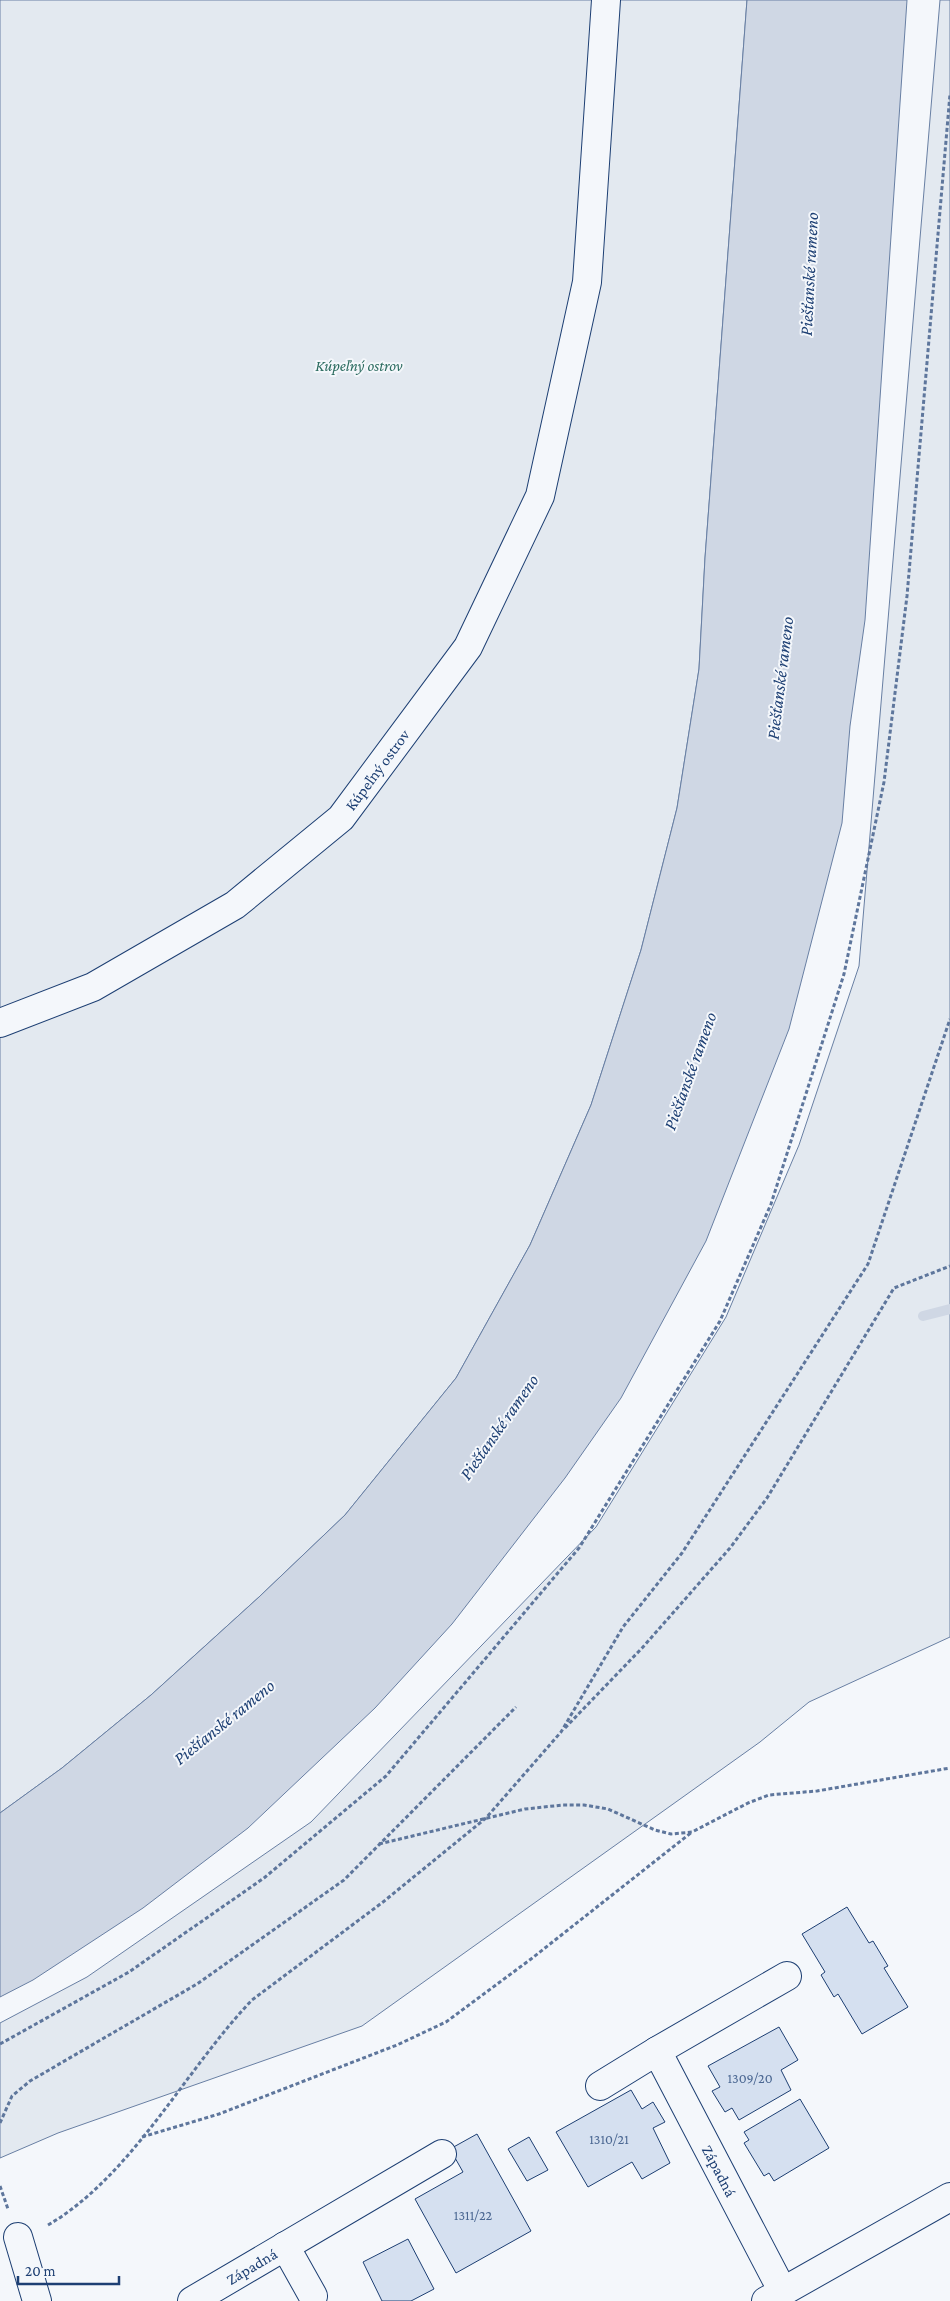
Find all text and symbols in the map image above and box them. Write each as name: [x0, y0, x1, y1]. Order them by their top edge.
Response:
water label: Piešťanské rameno: [796, 211, 822, 336]
park label: Kúpeľný ostrov: [315, 357, 403, 375]
water label: Piešťanské rameno: [763, 615, 798, 741]
street label: Kúpeľný ostrov: [341, 726, 413, 813]
water label: Piešťanské rameno: [659, 1009, 721, 1133]
water label: Piešťanské rameno: [455, 1370, 543, 1483]
water label: Piešťanské rameno: [170, 1675, 279, 1769]
house number: 1309/20: [727, 2070, 773, 2086]
house number: 1310/21: [589, 2131, 629, 2147]
street label: Západná: [699, 2142, 740, 2200]
house number: 1311/22: [454, 2207, 492, 2223]
street label: Západná: [223, 2244, 280, 2288]
scale bar: [18, 2254, 119, 2286]
text: 20 m: [25, 2263, 56, 2279]

